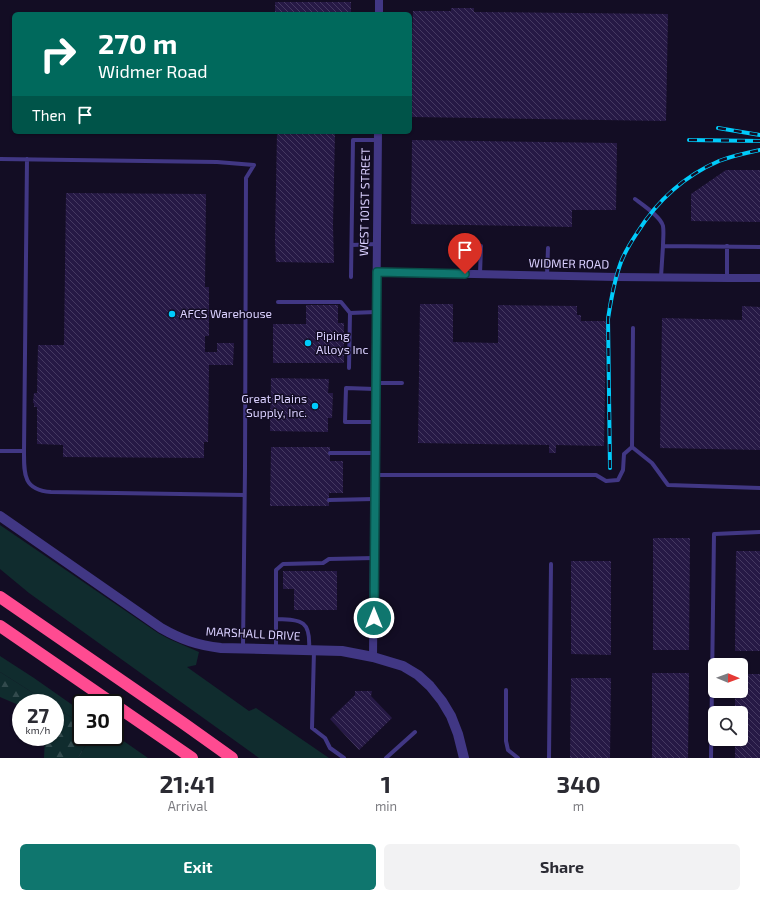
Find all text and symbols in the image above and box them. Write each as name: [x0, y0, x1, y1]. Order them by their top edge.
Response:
text: 270 m: [98, 26, 177, 60]
icon: right: [32, 28, 84, 80]
text: Widmer Road: [98, 60, 208, 82]
icon: arrive: [74, 104, 96, 126]
text: Then: [32, 106, 66, 124]
street label: WEST 101ST STREET: [356, 148, 372, 256]
pin: [448, 233, 482, 274]
icon: arrive: [454, 239, 476, 261]
street label: WIDMER ROAD: [529, 255, 609, 271]
place label: AFCS Warehouse: [180, 306, 272, 320]
marker: AFCS Warehouse: [167, 309, 177, 319]
place label: Piping Alloys Inc: [316, 328, 369, 356]
marker: Piping Alloys Inc: [303, 338, 313, 348]
place label: Great Plains Supply, Inc.: [241, 391, 307, 419]
marker: Great Plains Supply, Inc.: [310, 401, 320, 411]
position arrow: [353, 597, 395, 639]
street label: MARSHALL DRIVE: [205, 624, 301, 642]
north arrow: [708, 658, 748, 698]
map controls: [708, 658, 748, 746]
speed limit sign: 30: [72, 694, 124, 746]
text: 27: [27, 703, 49, 727]
button: search: [708, 706, 748, 746]
text: km/h: [26, 724, 50, 736]
text: 21:41: [159, 769, 216, 798]
text: 1: [381, 769, 391, 798]
text: 340: [557, 769, 601, 798]
text: Arrival: [168, 798, 207, 814]
text: min: [375, 798, 397, 814]
text: m: [573, 798, 584, 814]
button: Exit: [20, 844, 376, 890]
button: Share: [384, 844, 740, 890]

